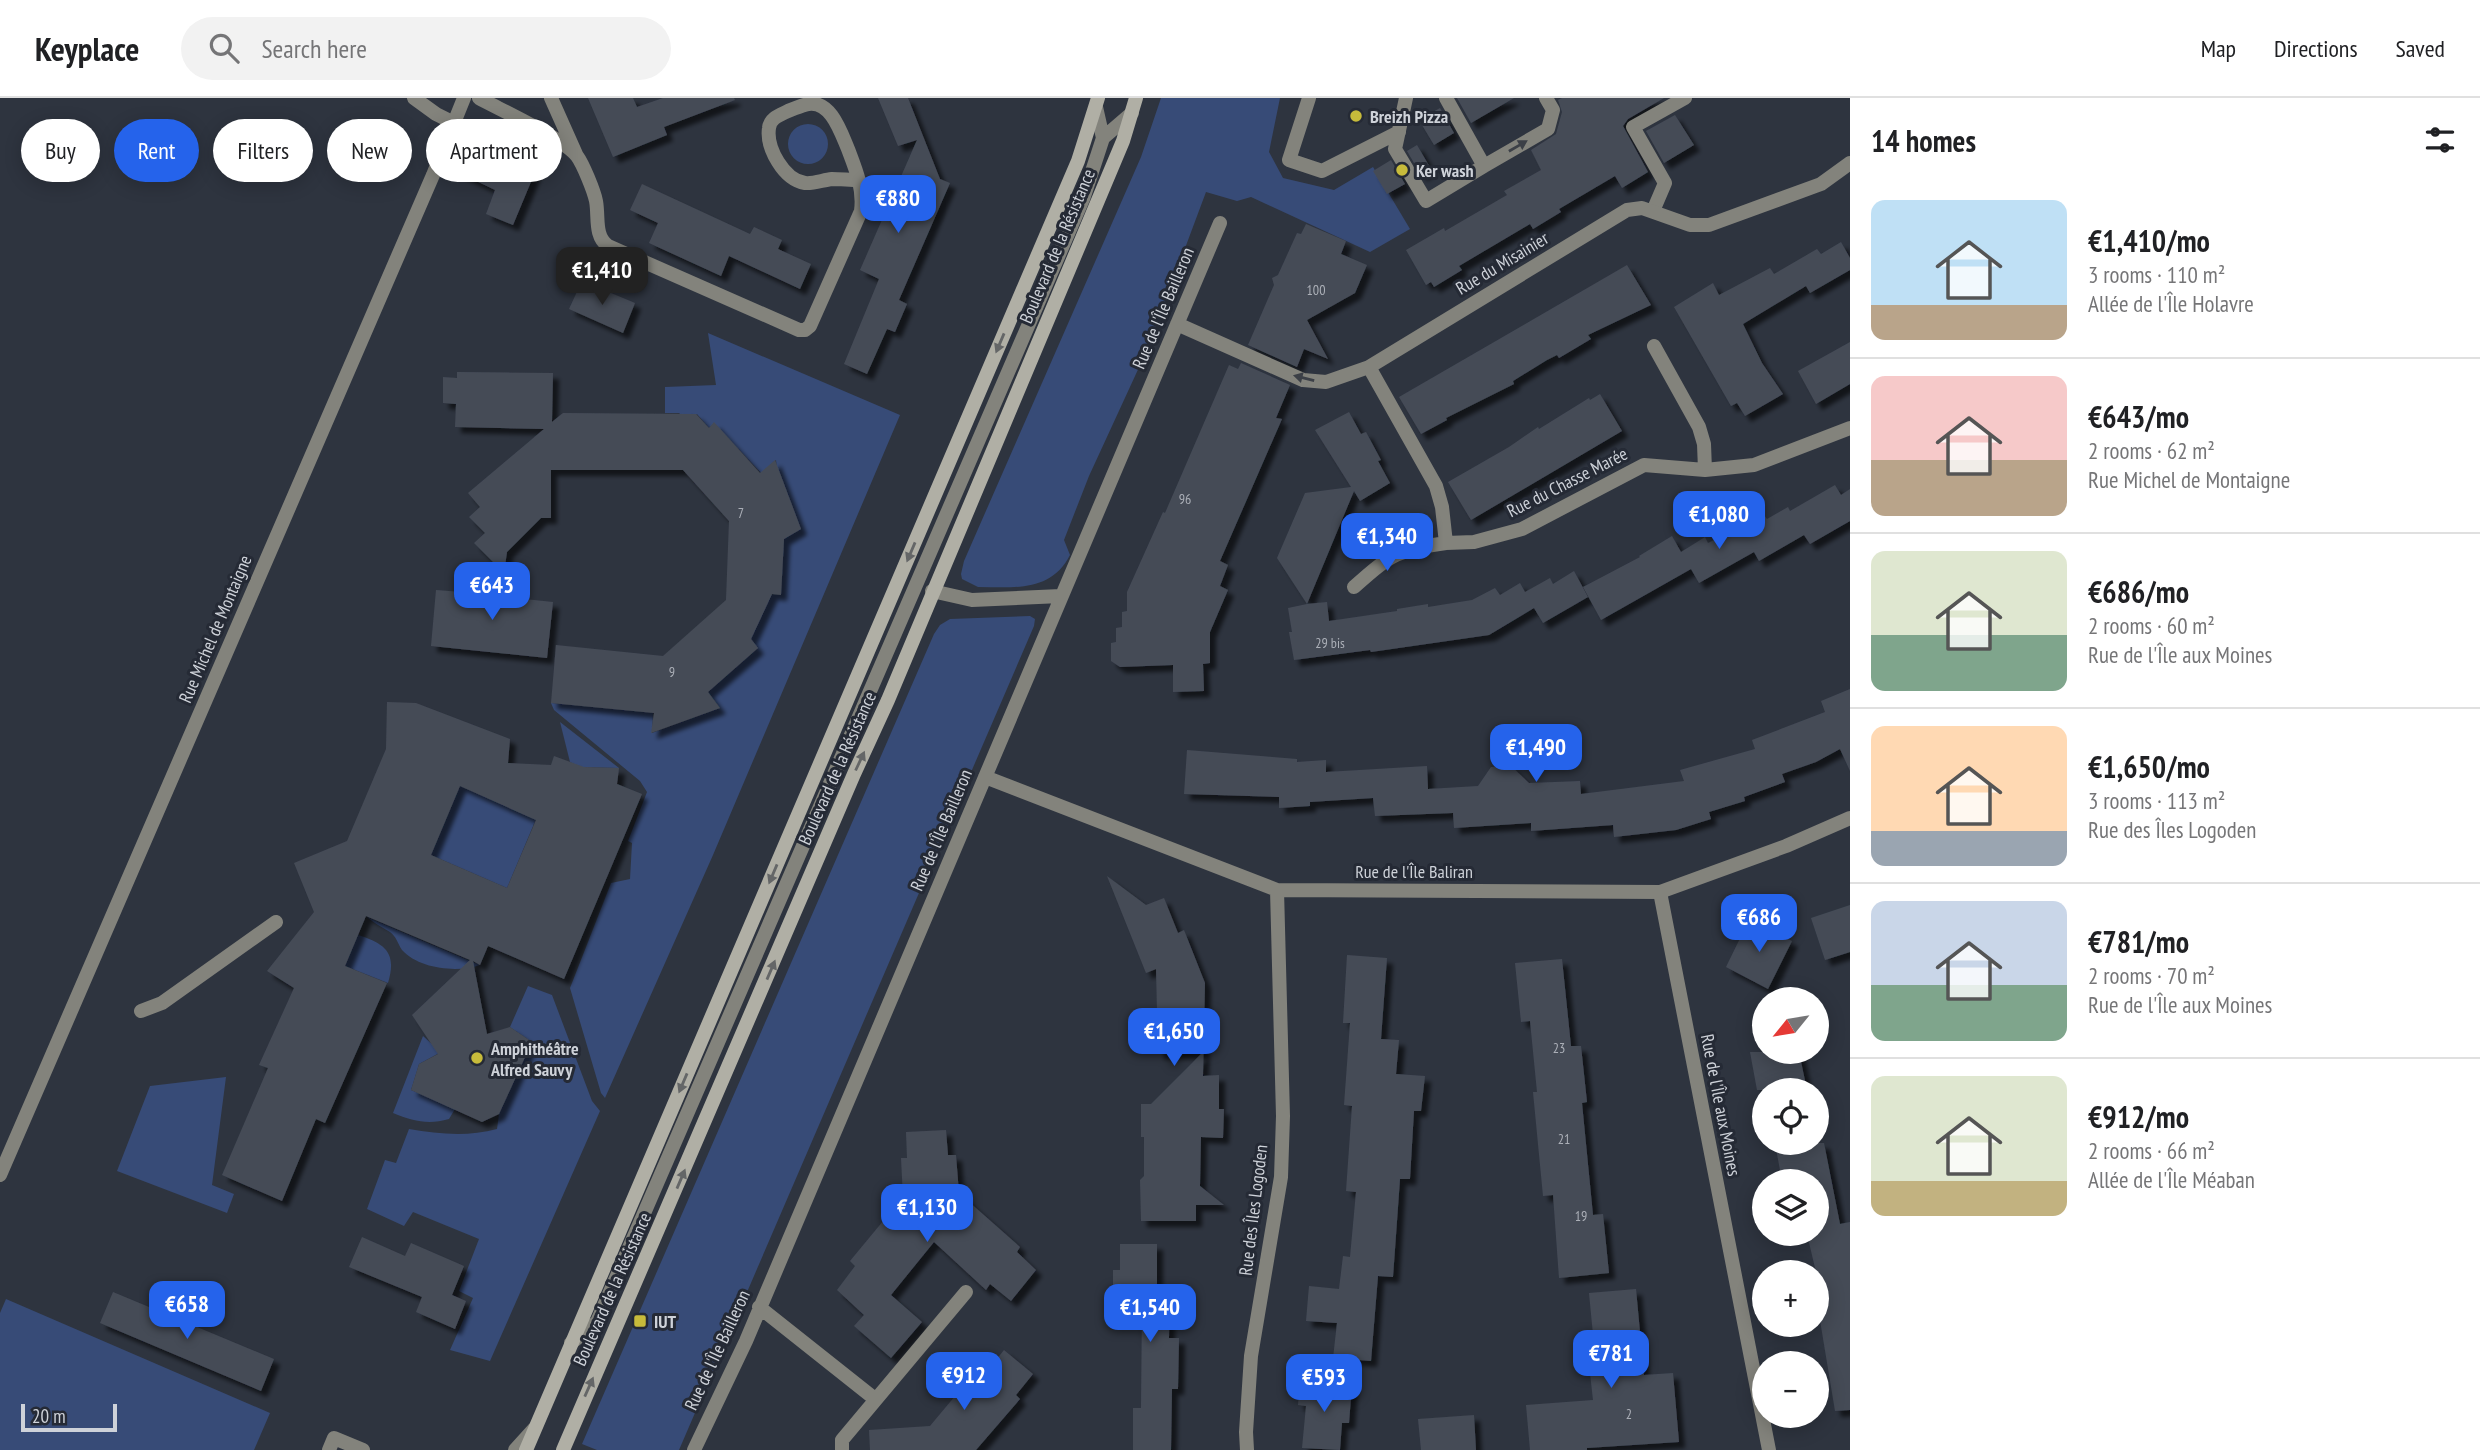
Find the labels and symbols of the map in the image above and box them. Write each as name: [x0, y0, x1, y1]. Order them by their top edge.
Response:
place label: Breizh Pizza: [1370, 105, 1448, 128]
marker: Breizh Pizza: [1348, 108, 1364, 124]
one-way arrow: [1509, 140, 1528, 152]
place label: Ker wash: [1416, 159, 1474, 182]
marker: Ker wash: [1394, 162, 1410, 178]
street label: Boulevard de la Résistance: [1014, 165, 1100, 327]
pin: €880: [857, 176, 939, 235]
street label: Rue du Misainier: [1452, 226, 1552, 300]
street label: Rue de l'Île Bailleron: [1127, 244, 1199, 372]
pin: €1,410: [545, 248, 659, 307]
house number: 100: [1307, 281, 1325, 299]
one-way arrow: [995, 333, 1006, 354]
one-way arrow: [1293, 372, 1315, 383]
street label: Rue du Chasse Marée: [1503, 442, 1631, 522]
house number: 96: [1179, 490, 1191, 508]
pin: €1,080: [1662, 491, 1776, 551]
house number: 7: [738, 504, 744, 522]
pin: €1,340: [1330, 514, 1444, 573]
one-way arrow: [905, 542, 916, 563]
street label: Rue Michel de Montaigne: [174, 552, 256, 706]
pin: €643: [451, 562, 533, 622]
house number: 29 bis: [1315, 634, 1345, 652]
house number: 9: [669, 663, 675, 681]
street label: Boulevard de la Résistance: [793, 688, 881, 848]
pin: €1,490: [1479, 724, 1593, 784]
one-way arrow: [855, 750, 866, 771]
street label: Rue de l'Île Bailleron: [905, 766, 977, 894]
street label: Rue de l'Île Baliran: [1355, 860, 1473, 883]
one-way arrow: [767, 864, 779, 884]
pin: €686: [1718, 894, 1800, 954]
one-way arrow: [766, 959, 777, 980]
north arrow: [1752, 987, 1829, 1064]
pin: €1,650: [1117, 1009, 1231, 1068]
street label: Rue de l'Île aux Moines: [1696, 1032, 1746, 1178]
place label: Amphithéâtre Alfred Sauvy: [490, 1037, 579, 1081]
house number: 23: [1553, 1039, 1565, 1057]
marker: Amphithéâtre Alfred Sauvy: [469, 1050, 485, 1066]
one-way arrow: [677, 1073, 689, 1093]
house number: 21: [1558, 1130, 1570, 1148]
street label: Rue des Îles Logoden: [1234, 1143, 1272, 1277]
one-way arrow: [675, 1169, 687, 1189]
pin: €1,130: [870, 1184, 984, 1244]
house number: 19: [1575, 1207, 1587, 1225]
street label: Boulevard de la Résistance: [568, 1209, 656, 1369]
pin: €658: [146, 1282, 228, 1341]
pin: €1,540: [1093, 1284, 1207, 1344]
street label: Rue de l'Île Bailleron: [679, 1286, 755, 1414]
place label: IUT: [654, 1310, 677, 1333]
marker: IUT: [632, 1313, 648, 1329]
pin: €781: [1570, 1330, 1652, 1390]
pin: €912: [923, 1352, 1005, 1412]
pin: €593: [1283, 1354, 1365, 1414]
one-way arrow: [583, 1377, 595, 1397]
scale bar: [21, 1401, 117, 1433]
house number: 2: [1626, 1405, 1632, 1423]

